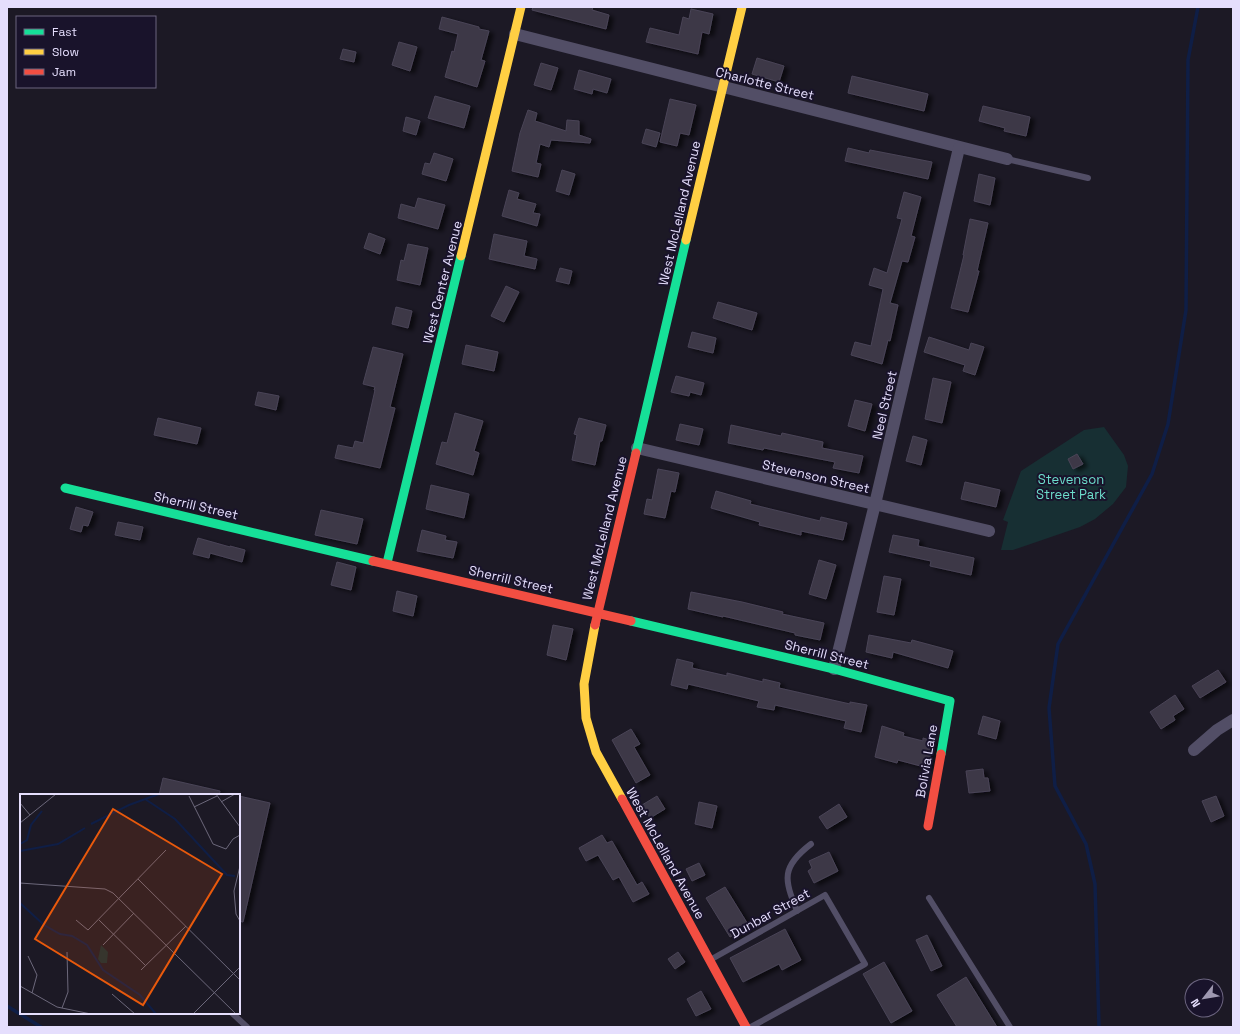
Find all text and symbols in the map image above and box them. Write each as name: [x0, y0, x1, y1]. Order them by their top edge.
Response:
legend: [16, 16, 156, 88]
text: Fast: [52, 24, 77, 40]
text: Slow: [52, 44, 79, 60]
street label: Charlotte Street: [714, 63, 816, 104]
text: Jam: [52, 64, 76, 80]
street label: West McLelland Avenue: [655, 139, 704, 287]
street label: West Center Avenue: [419, 219, 466, 345]
street label: Neel Street: [868, 369, 901, 441]
street label: West McLelland Avenue: [578, 454, 631, 602]
street label: Stevenson Street: [761, 456, 871, 497]
park label: Stevenson Street Park: [1036, 471, 1106, 503]
street label: Sherrill Street: [152, 488, 240, 523]
street label: Sherrill Street: [467, 562, 555, 597]
street label: Sherrill Street: [783, 636, 871, 673]
street label: Bolivia Lane: [912, 723, 941, 799]
street label: West McLelland Avenue: [622, 784, 709, 922]
inset map: [20, 794, 240, 1014]
street label: Dunbar Street: [727, 885, 813, 942]
north arrow: [1184, 978, 1224, 1018]
text: N: [1188, 996, 1203, 1010]

